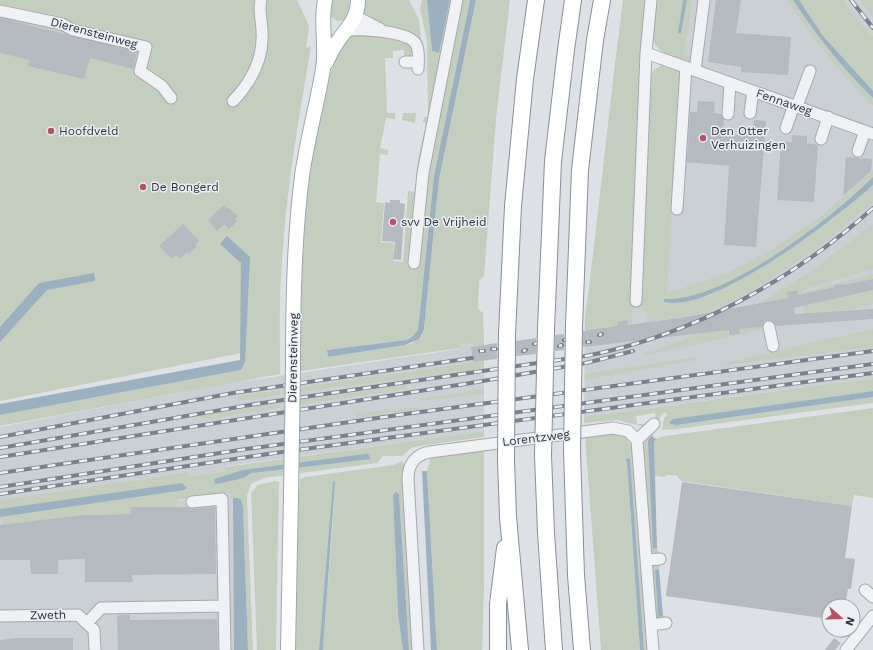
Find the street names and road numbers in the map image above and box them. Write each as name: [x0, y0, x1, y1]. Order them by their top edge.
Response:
street label: Dierensteinweg: [49, 15, 140, 52]
street label: Fennaweg: [754, 86, 814, 118]
street label: Dierensteinweg: [285, 312, 301, 403]
street label: Lorentzweg: [502, 427, 571, 449]
street label: Zweth: [30, 608, 66, 622]

